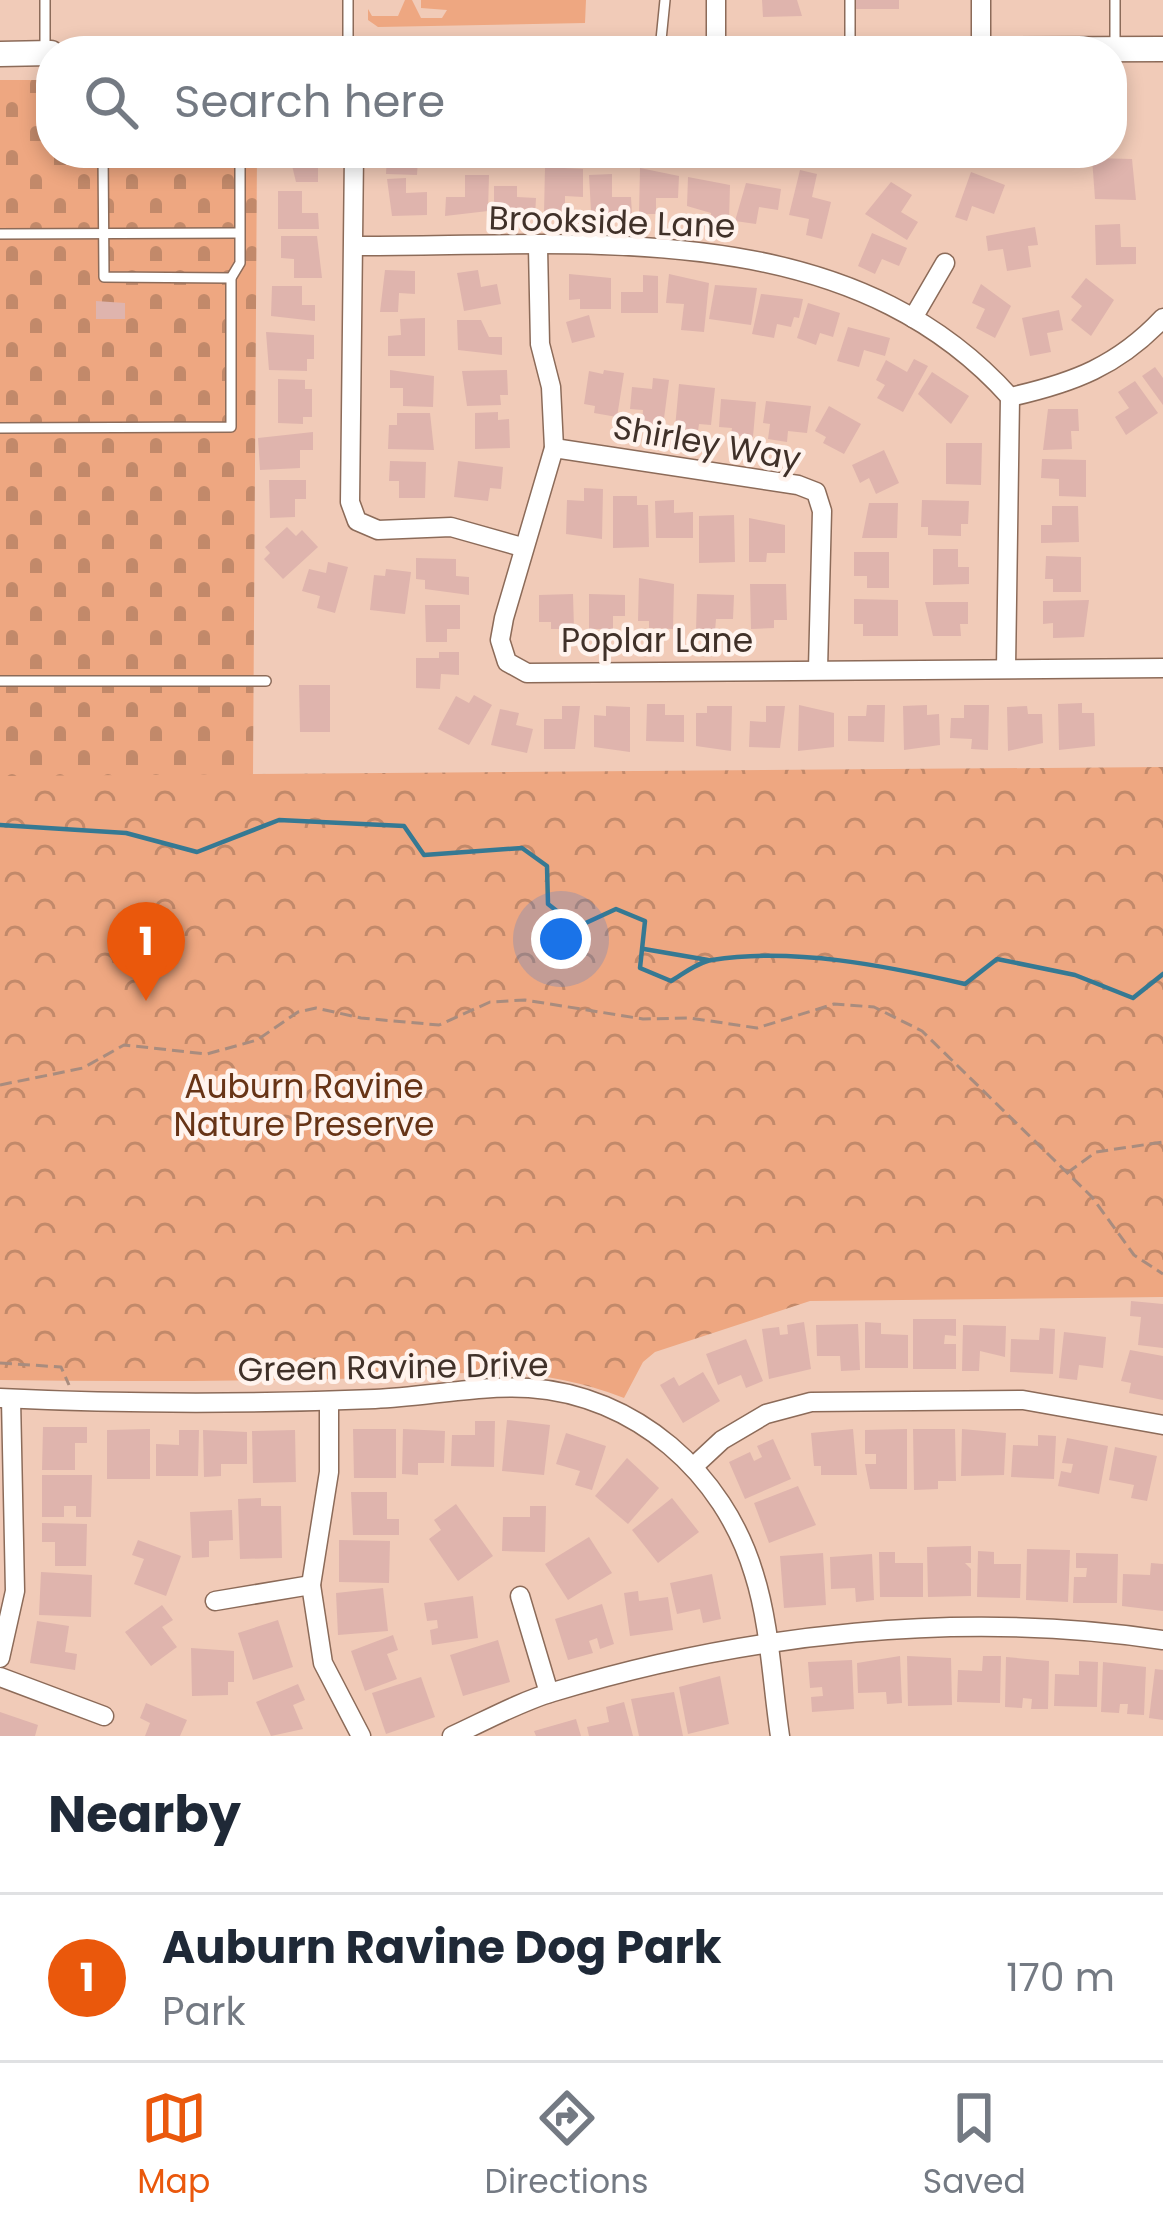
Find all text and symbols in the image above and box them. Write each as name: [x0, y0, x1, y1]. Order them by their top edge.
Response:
search box: [36, 36, 1127, 168]
icon: search: [78, 69, 144, 135]
text: Search here: [174, 70, 445, 133]
street label: Brookside Lane: [488, 194, 736, 250]
street label: Shirley Way: [609, 403, 805, 483]
street label: Poplar Lane: [561, 617, 753, 664]
pin: 1: [107, 902, 185, 1001]
your location: [531, 909, 591, 969]
park label: Auburn Ravine Nature Preserve: [173, 1063, 435, 1148]
street label: Green Ravine Drive: [237, 1341, 549, 1393]
text: Nearby: [48, 1778, 241, 1850]
text: Auburn Ravine Dog Park: [162, 1916, 722, 1979]
text: 1: [80, 1950, 94, 2005]
text: 170 m: [1006, 1950, 1115, 2005]
text: Park: [162, 1984, 246, 2039]
tab: Map: [137, 2085, 210, 2207]
tab: Directions: [485, 2085, 648, 2207]
tab: Saved: [923, 2085, 1026, 2207]

